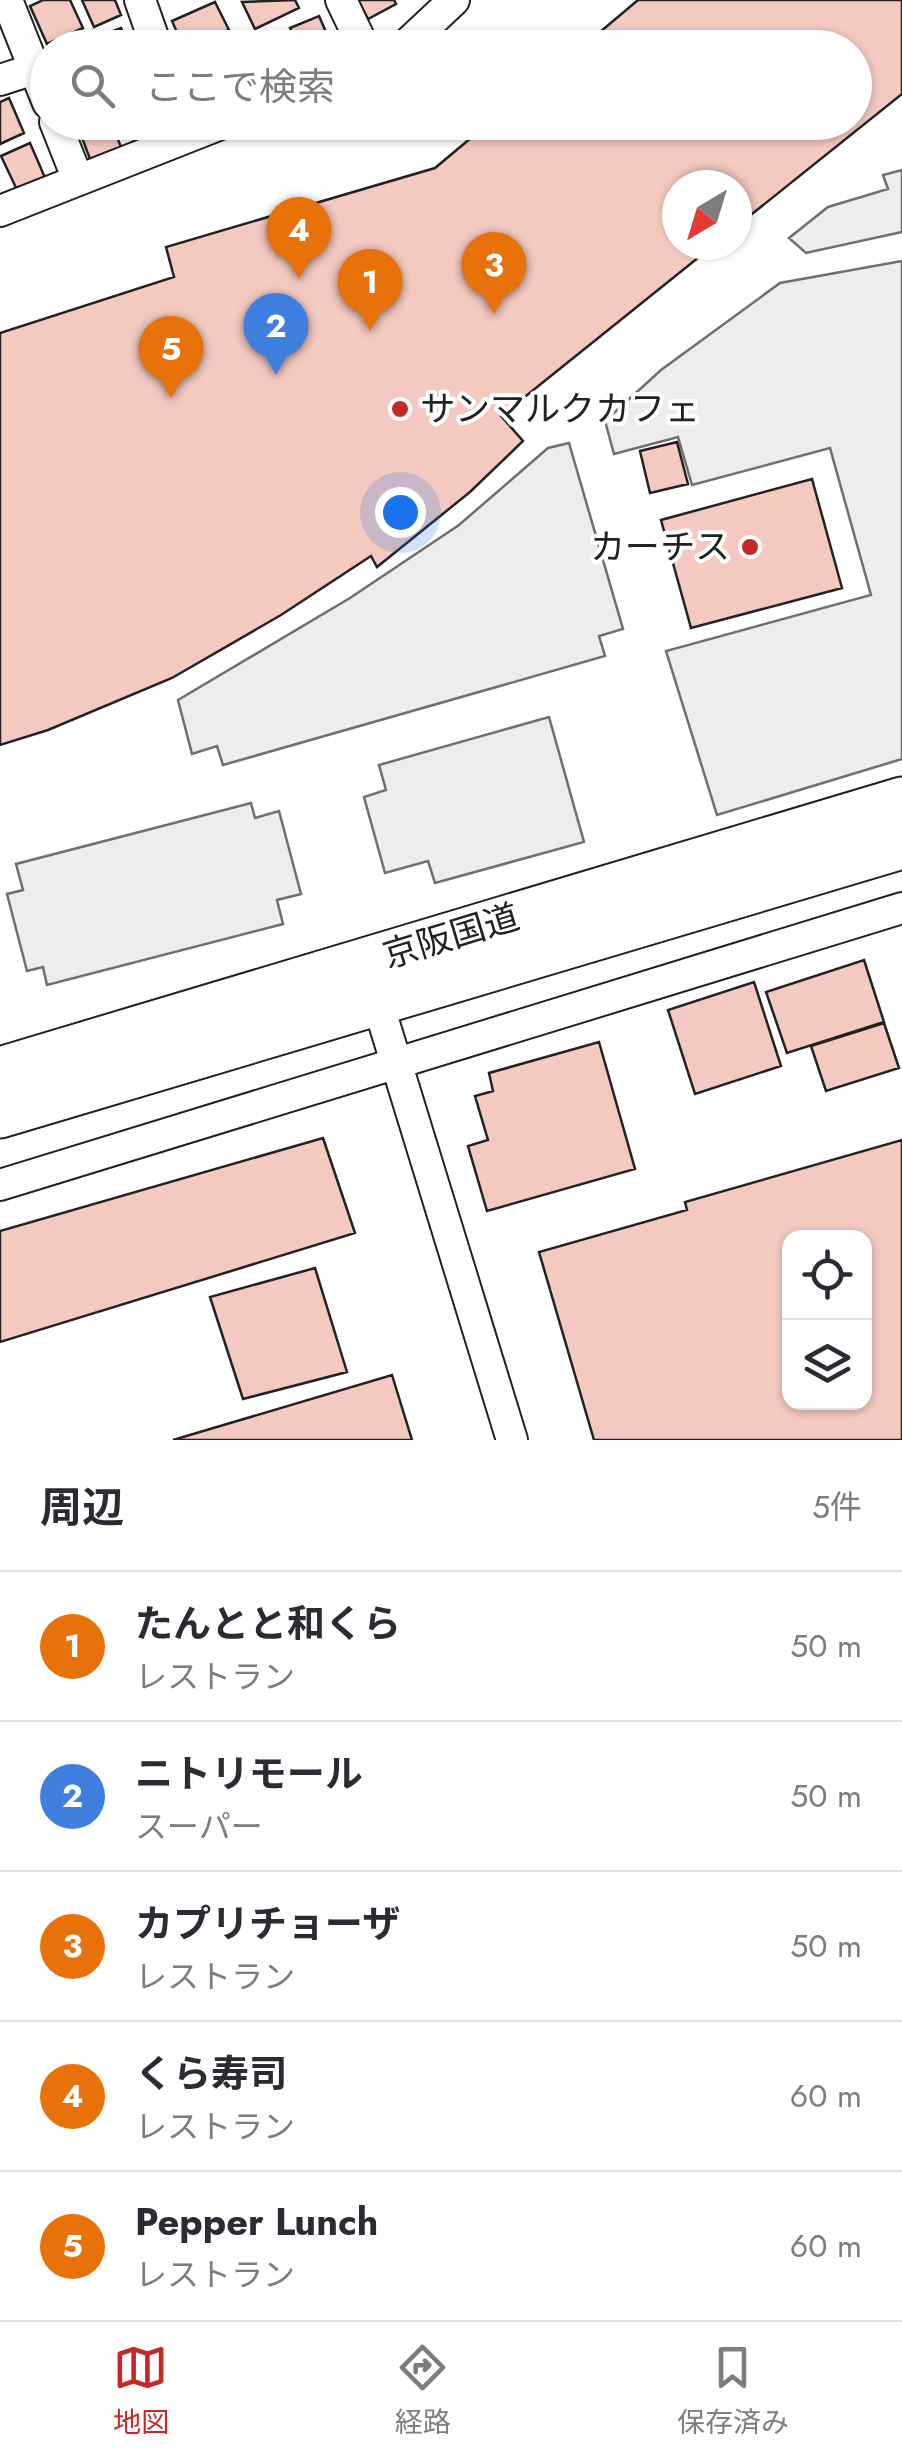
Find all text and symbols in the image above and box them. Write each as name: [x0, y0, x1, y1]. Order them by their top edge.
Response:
search box: [30, 30, 872, 140]
icon: search: [65, 58, 120, 113]
text: ここで検索: [145, 59, 335, 114]
north arrow: [662, 170, 752, 260]
pin: 4: [266, 196, 332, 279]
pin: 3: [462, 232, 526, 314]
pin: 1: [338, 248, 402, 331]
pin: 2: [244, 292, 308, 375]
pin: 5: [138, 316, 204, 398]
place label: サンマルクカフェ: [420, 384, 700, 434]
marker: サンマルクカフェ: [389, 398, 411, 420]
your location: [375, 487, 426, 538]
place label: カーチス: [590, 522, 730, 572]
marker: カーチス: [739, 536, 761, 558]
street label: 京阪国道: [377, 892, 525, 980]
map controls: [782, 1230, 872, 1410]
button: locate: [782, 1230, 872, 1320]
button: layers: [782, 1320, 872, 1410]
text: 周辺: [40, 1477, 124, 1538]
text: 5件: [812, 1484, 862, 1530]
text: たんとと和くら: [135, 1596, 401, 1651]
text: 1: [64, 1623, 81, 1669]
text: 50 m: [790, 1623, 862, 1669]
text: レストラン: [135, 1654, 295, 1700]
text: ニトリモール: [135, 1746, 363, 1801]
text: 2: [62, 1773, 83, 1819]
text: 50 m: [790, 1773, 862, 1819]
text: スーパー: [135, 1804, 263, 1850]
text: カプリチョーザ: [135, 1896, 400, 1951]
text: 3: [63, 1923, 82, 1969]
text: 50 m: [790, 1923, 862, 1969]
text: レストラン: [135, 1954, 295, 2000]
text: くら寿司: [135, 2046, 287, 2101]
text: 4: [61, 2073, 84, 2119]
text: 60 m: [790, 2073, 862, 2119]
text: レストラン: [135, 2104, 295, 2150]
text: Pepper Lunch: [135, 2194, 378, 2249]
text: 5: [62, 2223, 83, 2269]
text: 60 m: [790, 2223, 862, 2269]
text: レストラン: [135, 2252, 295, 2298]
tab: 地図: [113, 2340, 169, 2443]
tab: 経路: [395, 2340, 451, 2443]
tab: 保存済み: [677, 2340, 789, 2443]

